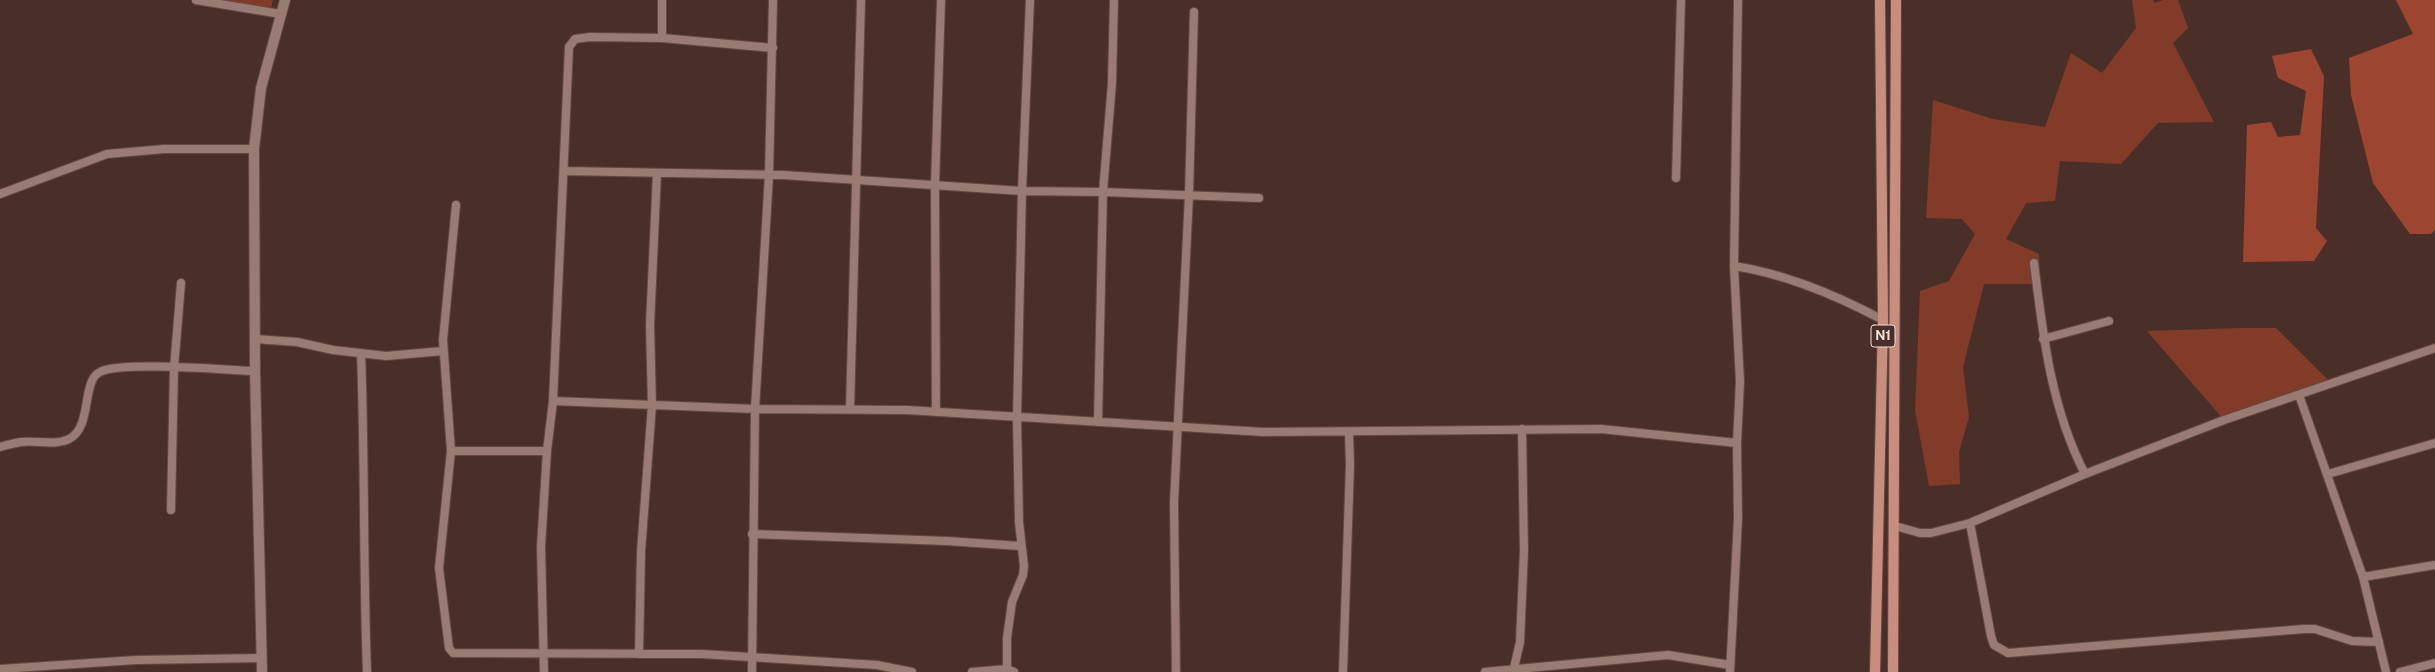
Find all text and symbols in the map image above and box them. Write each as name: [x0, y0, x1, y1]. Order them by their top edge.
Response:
road number: N1: [1871, 325, 1895, 347]

